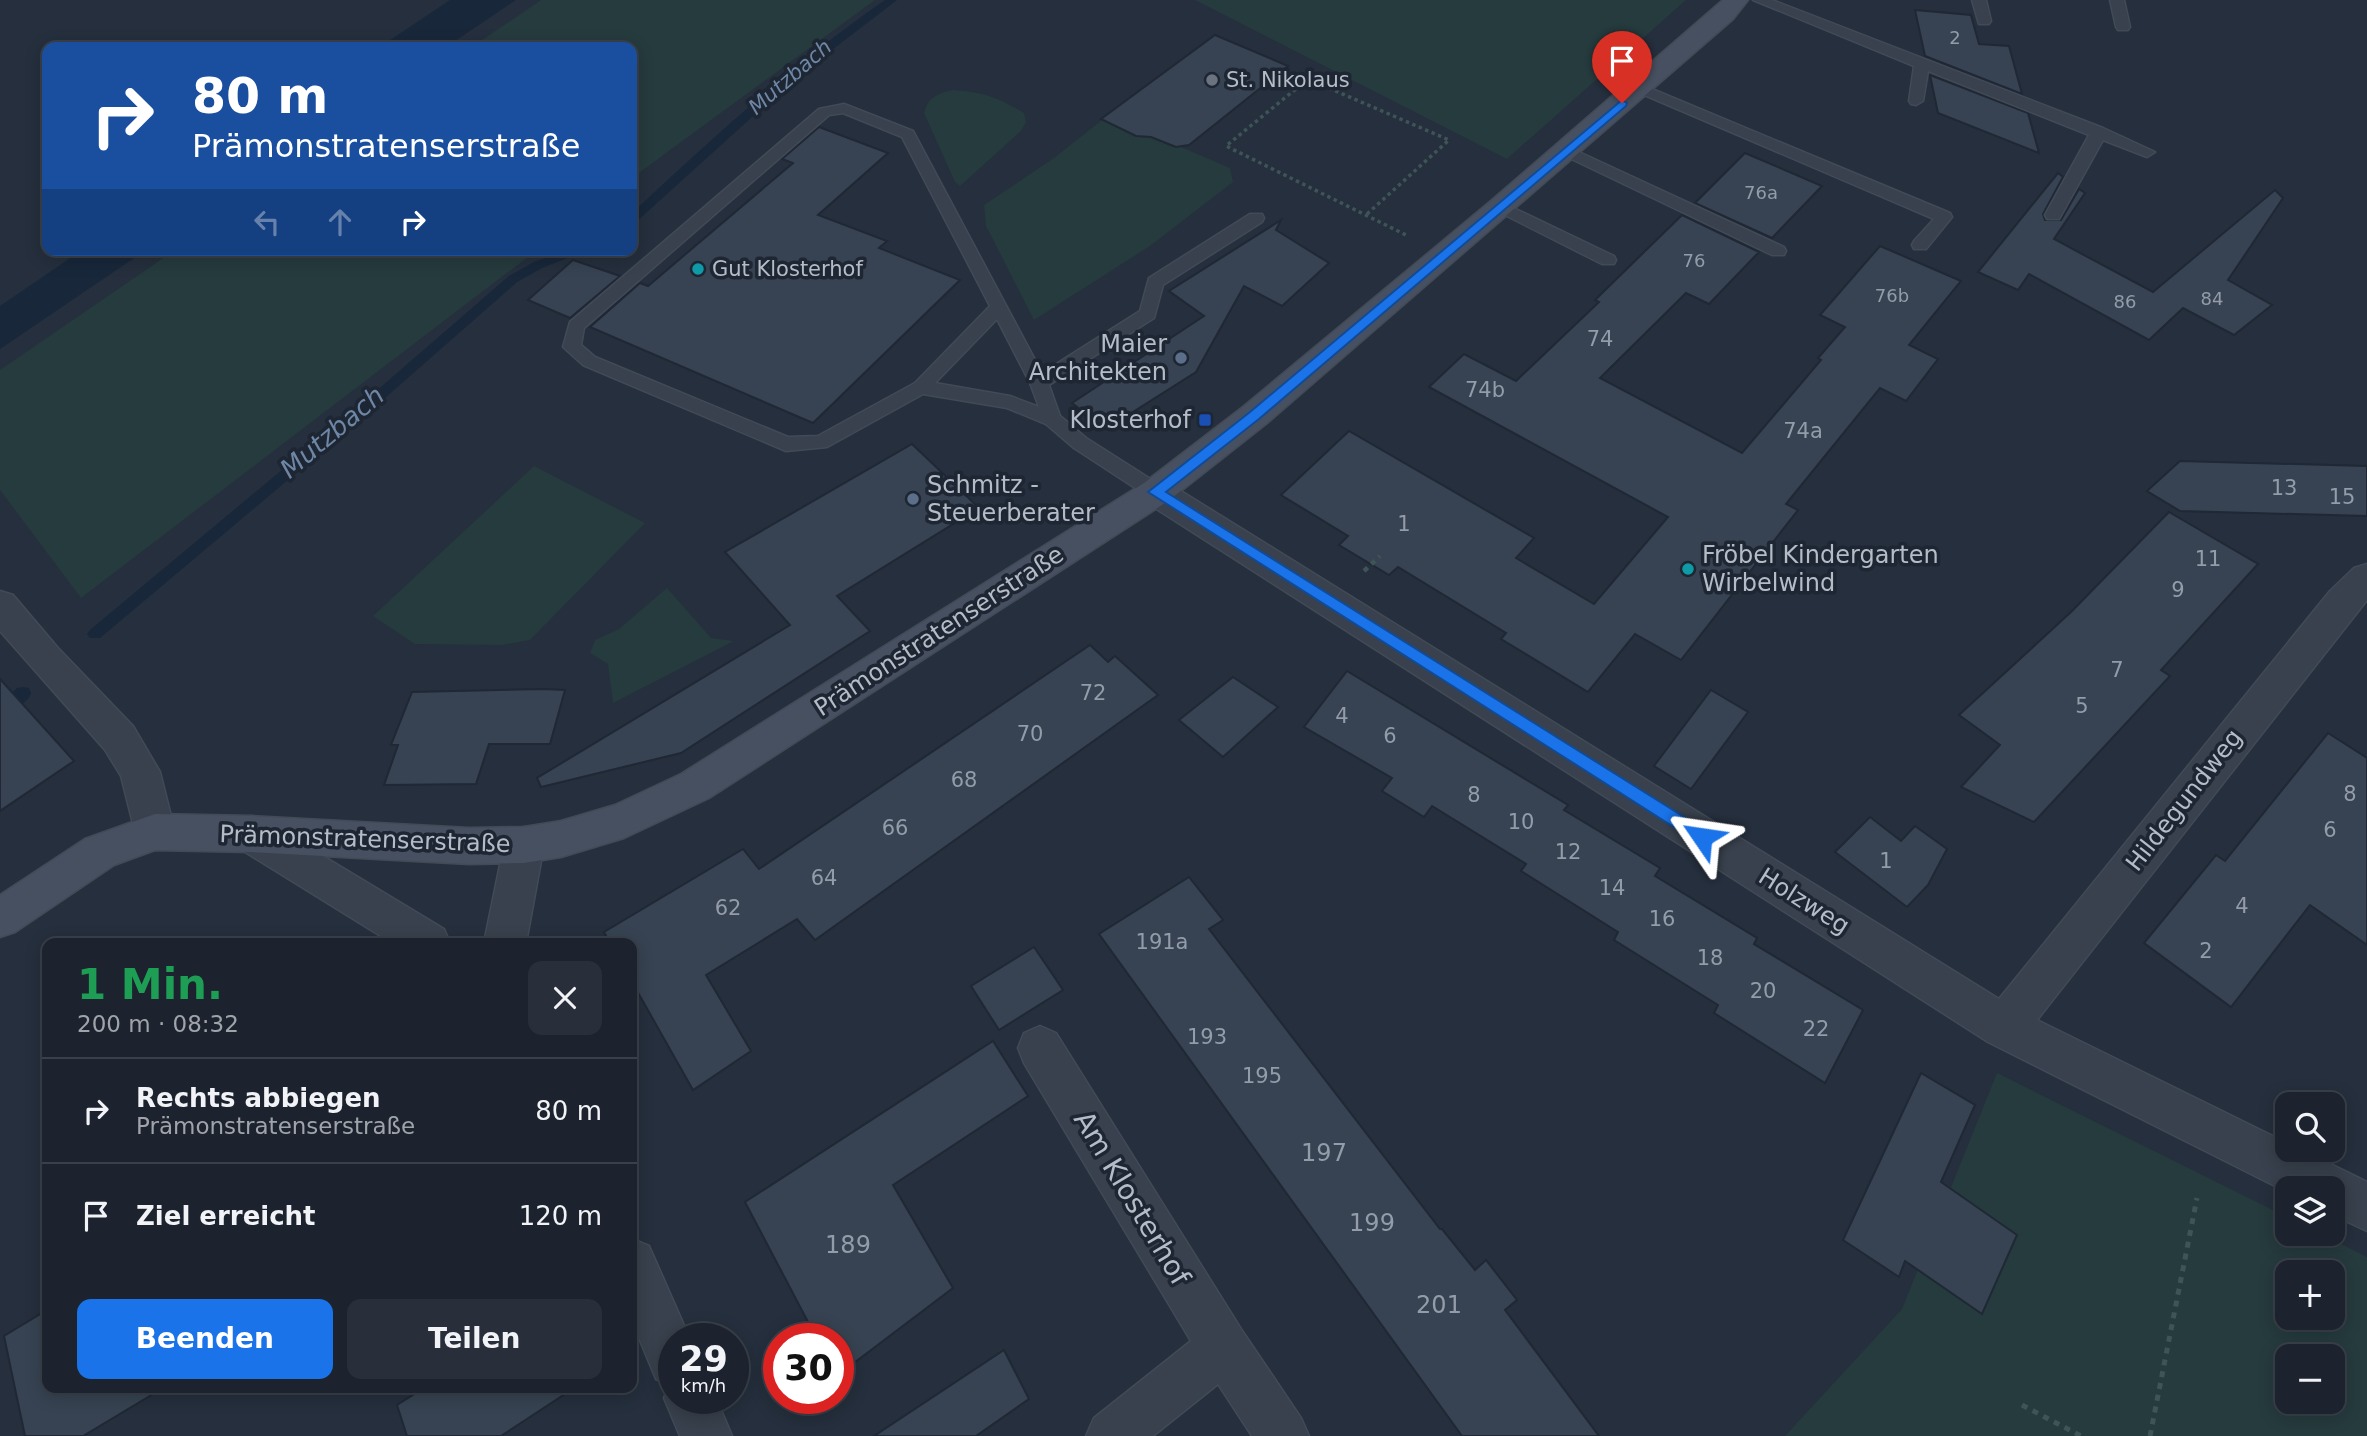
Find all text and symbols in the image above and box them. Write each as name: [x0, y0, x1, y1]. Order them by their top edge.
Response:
house number: 2: [1949, 27, 1961, 48]
pin: [1592, 31, 1652, 103]
water label: Mutzbach: [744, 35, 836, 119]
icon: arrive: [1603, 42, 1641, 80]
text: 80 m: [192, 68, 328, 125]
place label: St. Nikolaus: [1226, 68, 1350, 92]
icon: right: [77, 70, 168, 161]
marker: St. Nikolaus: [1204, 72, 1220, 88]
text: Prämonstratenserstraße: [192, 127, 580, 165]
house number: 76a: [1744, 182, 1778, 203]
icon: left: [248, 203, 286, 241]
icon: ahead: [321, 203, 359, 241]
icon: right: [394, 203, 432, 241]
house number: 76: [1683, 250, 1705, 271]
place label: Gut Klosterhof: [712, 257, 863, 281]
marker: Gut Klosterhof: [690, 261, 706, 277]
house number: 76b: [1875, 285, 1909, 306]
house number: 84: [2201, 288, 2223, 309]
house number: 86: [2114, 291, 2136, 312]
house number: 74: [1587, 327, 1613, 351]
place label: Maier Architekten: [1029, 330, 1167, 386]
marker: Maier Architekten: [1173, 350, 1189, 366]
house number: 74b: [1465, 378, 1505, 402]
water label: Mutzbach: [274, 380, 390, 484]
place label: Klosterhof: [1069, 406, 1192, 434]
marker: Klosterhof: [1197, 412, 1213, 428]
house number: 74a: [1783, 419, 1823, 443]
place label: Schmitz - Steuerberater: [927, 471, 1095, 527]
house number: 13: [2271, 476, 2297, 500]
house number: 15: [2329, 485, 2355, 509]
marker: Schmitz - Steuerberater: [905, 491, 921, 507]
house number: 1: [1397, 512, 1411, 536]
street label: Prämonstratenserstraße: [809, 540, 1069, 722]
place label: Fröbel Kindergarten Wirbelwind: [1702, 541, 1939, 597]
house number: 11: [2195, 547, 2221, 571]
marker: Fröbel Kindergarten Wirbelwind: [1680, 561, 1696, 577]
house number: 9: [2171, 578, 2185, 602]
house number: 7: [2110, 658, 2124, 682]
house number: 72: [1080, 681, 1106, 705]
house number: 5: [2075, 694, 2089, 718]
house number: 4: [1335, 704, 1349, 728]
house number: 70: [1017, 722, 1043, 746]
house number: 6: [1383, 724, 1397, 748]
street label: Hildegundweg: [2120, 724, 2248, 876]
house number: 68: [951, 768, 977, 792]
house number: 8: [2343, 782, 2357, 806]
house number: 8: [1467, 783, 1481, 807]
position arrow: [1665, 800, 1739, 874]
house number: 10: [1508, 810, 1534, 834]
house number: 66: [882, 816, 908, 840]
house number: 6: [2323, 818, 2337, 842]
street label: Prämonstratenserstraße: [219, 820, 511, 858]
house number: 12: [1555, 840, 1581, 864]
house number: 1: [1879, 849, 1893, 873]
street label: Holzweg: [1753, 862, 1855, 940]
house number: 64: [811, 866, 837, 890]
house number: 14: [1599, 876, 1625, 900]
house number: 4: [2235, 894, 2249, 918]
house number: 62: [715, 896, 741, 920]
house number: 16: [1649, 907, 1675, 931]
house number: 191a: [1136, 930, 1188, 954]
house number: 2: [2199, 939, 2213, 963]
house number: 18: [1697, 946, 1723, 970]
text: 1 Min.: [77, 960, 223, 1009]
button: close: [528, 961, 602, 1035]
house number: 20: [1750, 979, 1776, 1003]
text: 200 m · 08:32: [77, 1011, 239, 1037]
house number: 22: [1803, 1017, 1829, 1041]
house number: 193: [1187, 1025, 1227, 1049]
house number: 195: [1242, 1064, 1282, 1088]
text: Rechts abbiegen: [136, 1083, 381, 1113]
icon: right: [77, 1092, 115, 1130]
map controls: [2275, 1092, 2345, 1414]
button: search: [2275, 1092, 2345, 1162]
text: 80 m: [535, 1096, 602, 1126]
street label: Am Klosterhof: [1067, 1105, 1197, 1292]
text: Prämonstratenserstraße: [136, 1113, 415, 1139]
house number: 197: [1301, 1139, 1347, 1167]
button: layers: [2275, 1176, 2345, 1246]
icon: arrive: [77, 1197, 115, 1235]
text: Ziel erreicht: [136, 1201, 316, 1231]
text: 120 m: [519, 1201, 602, 1231]
house number: 199: [1349, 1209, 1395, 1237]
house number: 189: [825, 1231, 871, 1259]
button: +: [2275, 1260, 2345, 1330]
house number: 201: [1416, 1291, 1462, 1319]
button: Beenden: [77, 1299, 333, 1379]
button: Teilen: [347, 1299, 602, 1379]
speed limit sign: 30: [763, 1323, 854, 1414]
text: 29: [679, 1339, 728, 1379]
button: −: [2275, 1344, 2345, 1414]
text: km/h: [681, 1375, 726, 1396]

